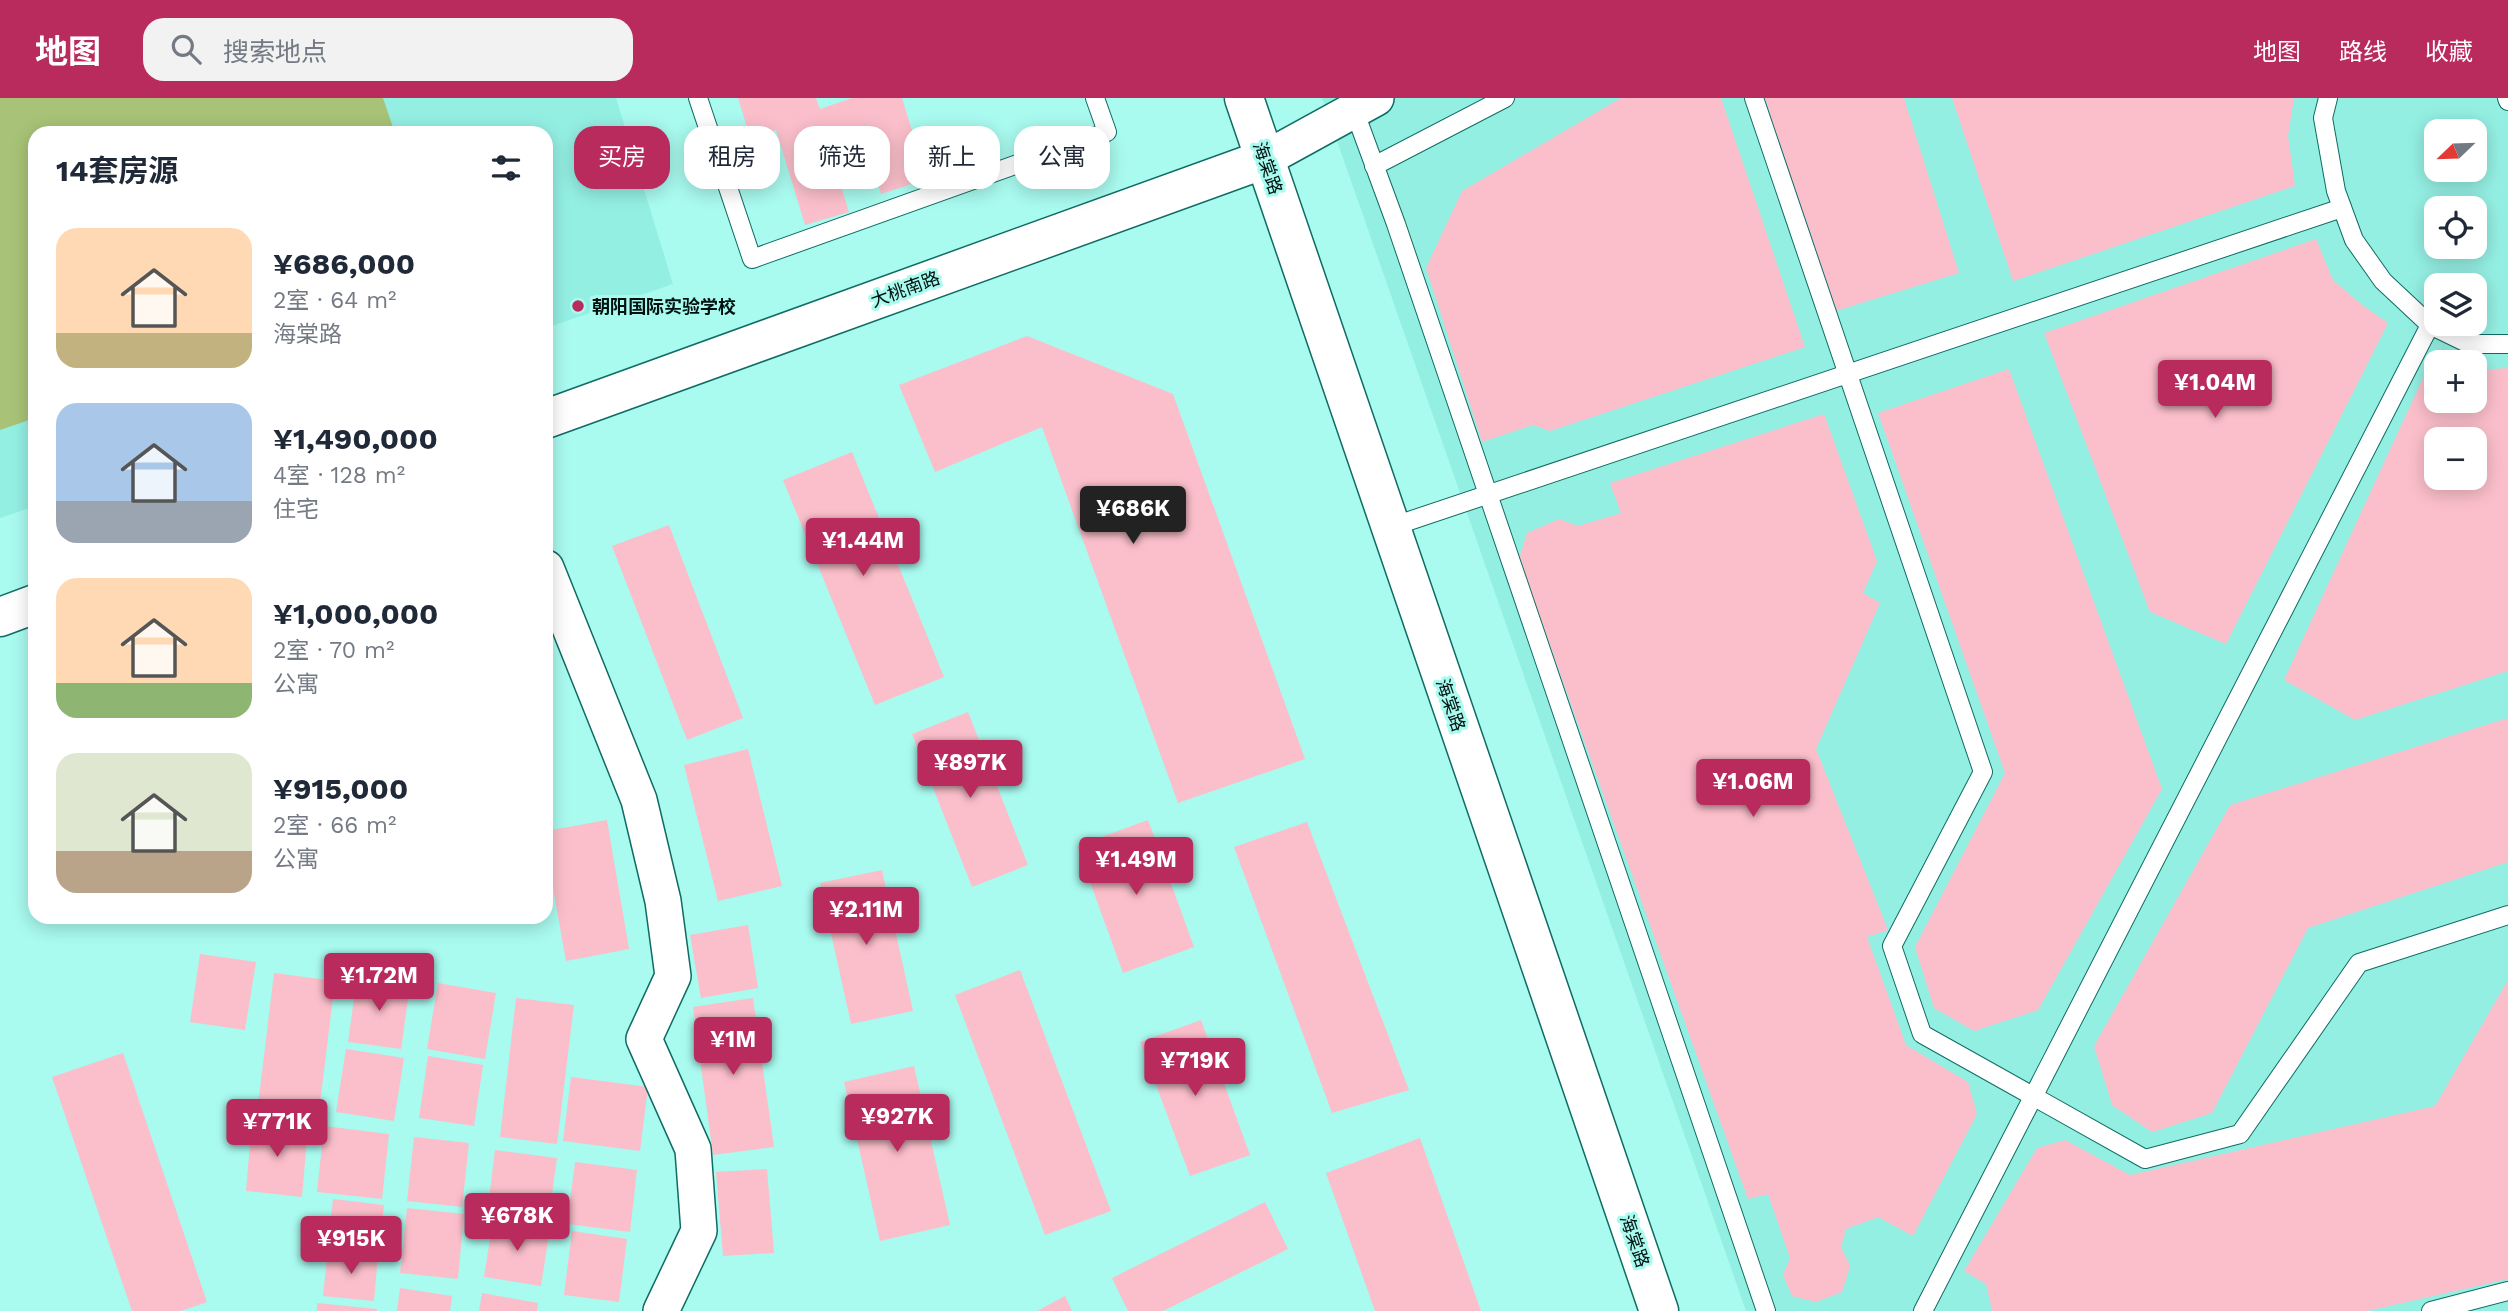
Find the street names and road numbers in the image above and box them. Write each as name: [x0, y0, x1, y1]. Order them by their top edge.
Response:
street label: 海棠路: [1249, 139, 1287, 197]
street label: 大桃南路: [868, 267, 942, 311]
street label: 海棠路: [1432, 676, 1470, 734]
street label: 海棠路: [1616, 1212, 1654, 1270]

